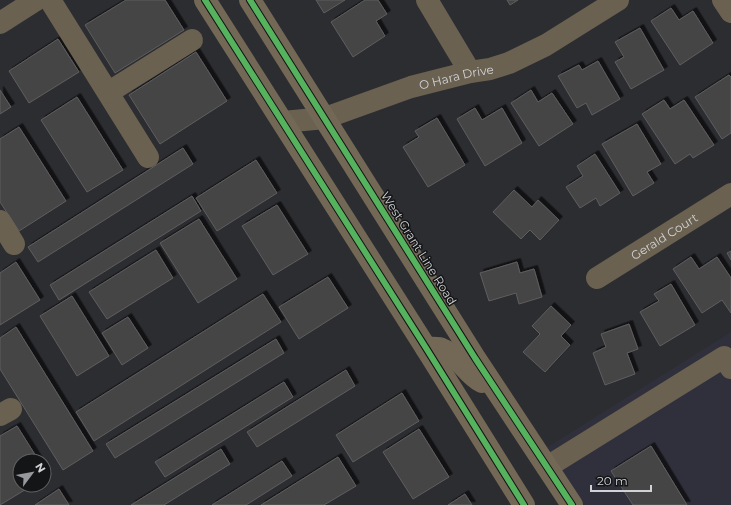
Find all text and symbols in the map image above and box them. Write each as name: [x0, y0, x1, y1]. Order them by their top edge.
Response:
street label: O Hara Drive: [417, 61, 494, 92]
street label: West Grant Line Road: [378, 189, 460, 307]
street label: Gerald Court: [628, 209, 700, 263]
north arrow: [12, 453, 52, 493]
text: N: [32, 460, 49, 475]
scale bar: [591, 467, 651, 493]
text: 20 m: [597, 473, 628, 488]

